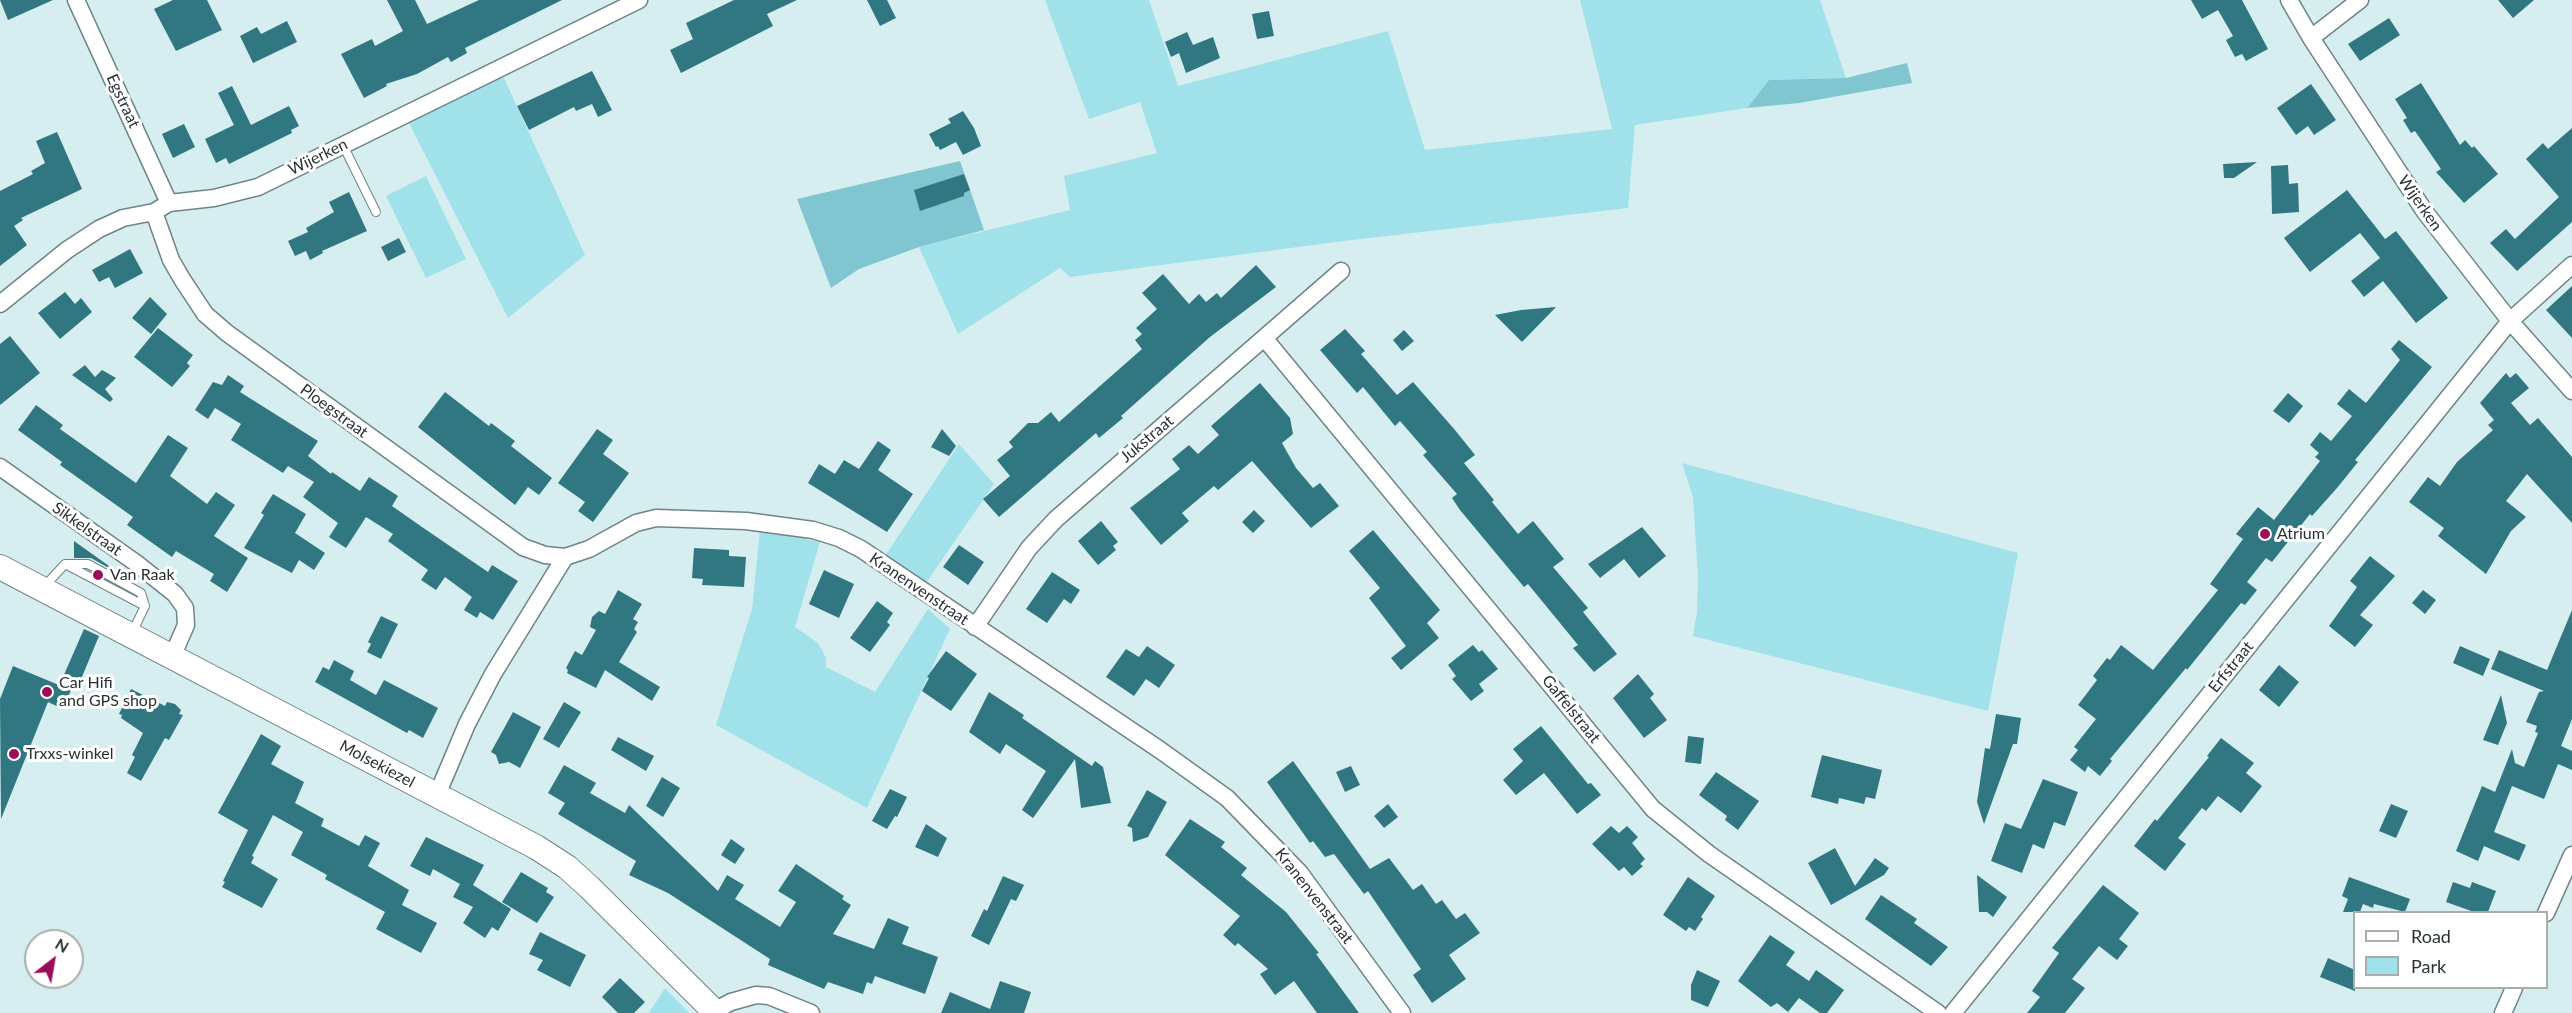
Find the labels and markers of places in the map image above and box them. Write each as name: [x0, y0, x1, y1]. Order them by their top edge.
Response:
place label: Atrium: [2277, 524, 2325, 544]
marker: Atrium: [2258, 527, 2272, 541]
place label: Van Raak: [110, 565, 175, 585]
marker: Van Raak: [91, 568, 105, 582]
place label: Car Hifi and GPS shop: [59, 673, 157, 711]
marker: Car Hifi and GPS shop: [40, 685, 54, 699]
place label: Trxxs-winkel: [26, 744, 114, 764]
marker: Trxxs-winkel: [7, 747, 21, 761]

